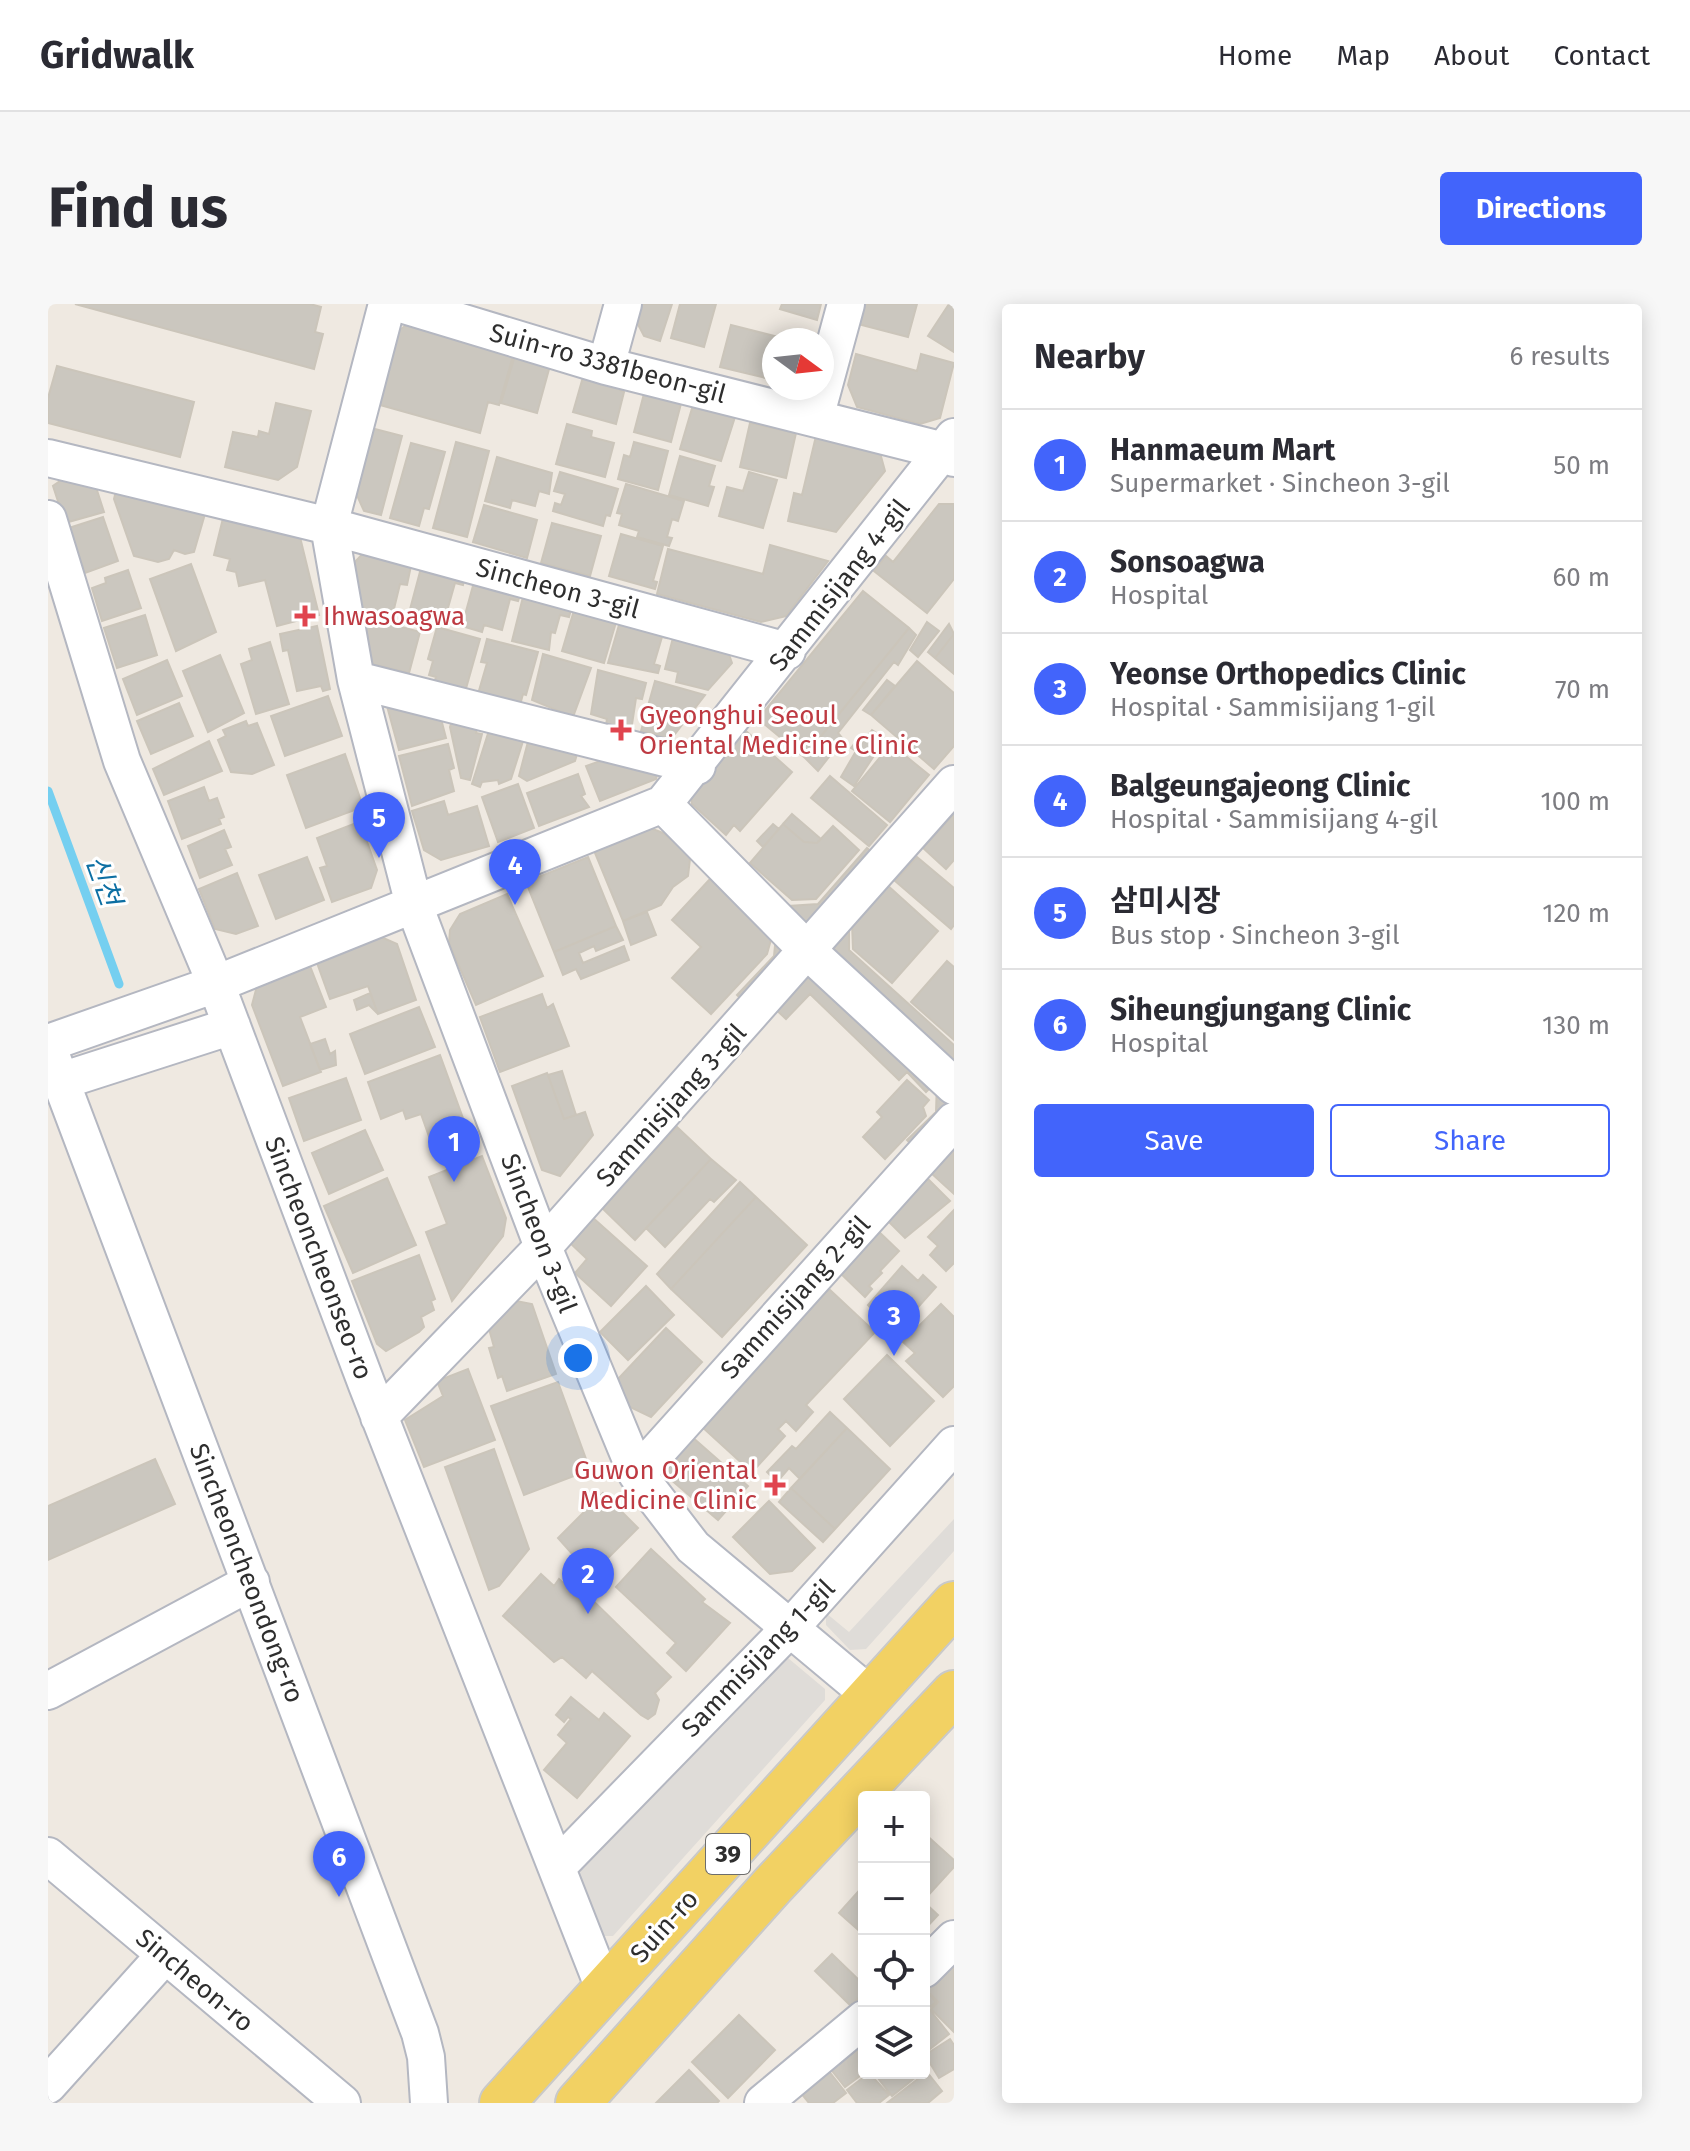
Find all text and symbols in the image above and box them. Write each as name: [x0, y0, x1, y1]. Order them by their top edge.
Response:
text: Gridwalk: [40, 32, 194, 78]
text: Home: [1218, 39, 1292, 72]
text: Map: [1336, 39, 1390, 72]
text: About: [1434, 39, 1509, 72]
text: Contact: [1553, 39, 1650, 72]
button: Directions: [1440, 172, 1642, 245]
text: Find us: [48, 175, 228, 242]
street label: Suin-ro 3381beon-gil: [486, 317, 730, 410]
north arrow: [762, 328, 834, 400]
text: Nearby: [1034, 336, 1145, 377]
text: 6 results: [1509, 341, 1610, 372]
text: Hanmaeum Mart: [1110, 432, 1335, 468]
text: 1: [1054, 450, 1066, 481]
text: 50 m: [1553, 450, 1610, 481]
text: Supermarket · Sincheon 3-gil: [1110, 468, 1450, 499]
street label: Sammisijang 4-gil: [763, 493, 916, 677]
text: Sonsoagwa: [1110, 544, 1265, 580]
street label: Sincheon 3-gil: [473, 552, 643, 625]
text: 2: [1053, 562, 1067, 593]
text: 60 m: [1552, 562, 1610, 593]
text: Hospital: [1110, 580, 1209, 611]
place label: Ihwasoagwa: [323, 601, 465, 632]
marker: Ihwasoagwa: [294, 605, 316, 627]
text: Yeonse Orthopedics Clinic: [1110, 656, 1466, 692]
text: 3: [1053, 674, 1067, 705]
text: 70 m: [1555, 674, 1610, 705]
text: Hospital · Sammisijang 1-gil: [1110, 692, 1435, 723]
place label: Gyeonghui Seoul Oriental Medicine Clinic: [639, 700, 919, 761]
marker: Gyeonghui Seoul Oriental Medicine Clinic: [610, 719, 632, 741]
text: Balgeungajeong Clinic: [1110, 768, 1410, 804]
text: 4: [1053, 786, 1067, 817]
text: 100 m: [1541, 786, 1610, 817]
pin: 5: [353, 792, 405, 858]
text: Hospital · Sammisijang 4-gil: [1110, 804, 1438, 835]
pin: 4: [489, 839, 541, 905]
water label: 신천: [79, 850, 129, 913]
text: 삼미시장: [1110, 883, 1220, 919]
text: 5: [1053, 898, 1067, 929]
text: 120 m: [1542, 898, 1610, 929]
text: Bus stop · Sincheon 3-gil: [1110, 920, 1400, 951]
text: Siheungjungang Clinic: [1110, 992, 1411, 1028]
text: 6: [1053, 1010, 1067, 1041]
text: 130 m: [1542, 1010, 1610, 1041]
street label: Sammisijang 3-gil: [590, 1017, 753, 1193]
text: Hospital: [1110, 1028, 1209, 1059]
button: Save: [1034, 1104, 1314, 1177]
button: Share: [1330, 1104, 1610, 1177]
pin: 1: [428, 1116, 480, 1182]
street label: Sincheoncheonseo-ro: [258, 1132, 379, 1384]
street label: Sincheon 3-gil: [494, 1149, 583, 1317]
street label: Sammisijang 2-gil: [714, 1209, 877, 1385]
pin: 3: [868, 1290, 920, 1356]
your location: [558, 1338, 598, 1378]
street label: Sincheoncheondong-ro: [183, 1439, 310, 1707]
place label: Guwon Oriental Medicine Clinic: [574, 1455, 757, 1516]
marker: Guwon Oriental Medicine Clinic: [764, 1474, 786, 1496]
pin: 2: [562, 1548, 614, 1614]
street label: Sammisijang 1-gil: [675, 1573, 842, 1744]
map controls: [858, 1791, 930, 2079]
button: +: [858, 1791, 930, 1863]
pin: 6: [313, 1831, 365, 1897]
road number: 39: [706, 1834, 750, 1874]
button: −: [858, 1863, 930, 1935]
street label: Suin-ro: [624, 1884, 705, 1969]
street label: Sincheon-ro: [130, 1922, 260, 2039]
button: locate: [858, 1935, 930, 2007]
button: layers: [858, 2007, 930, 2079]

